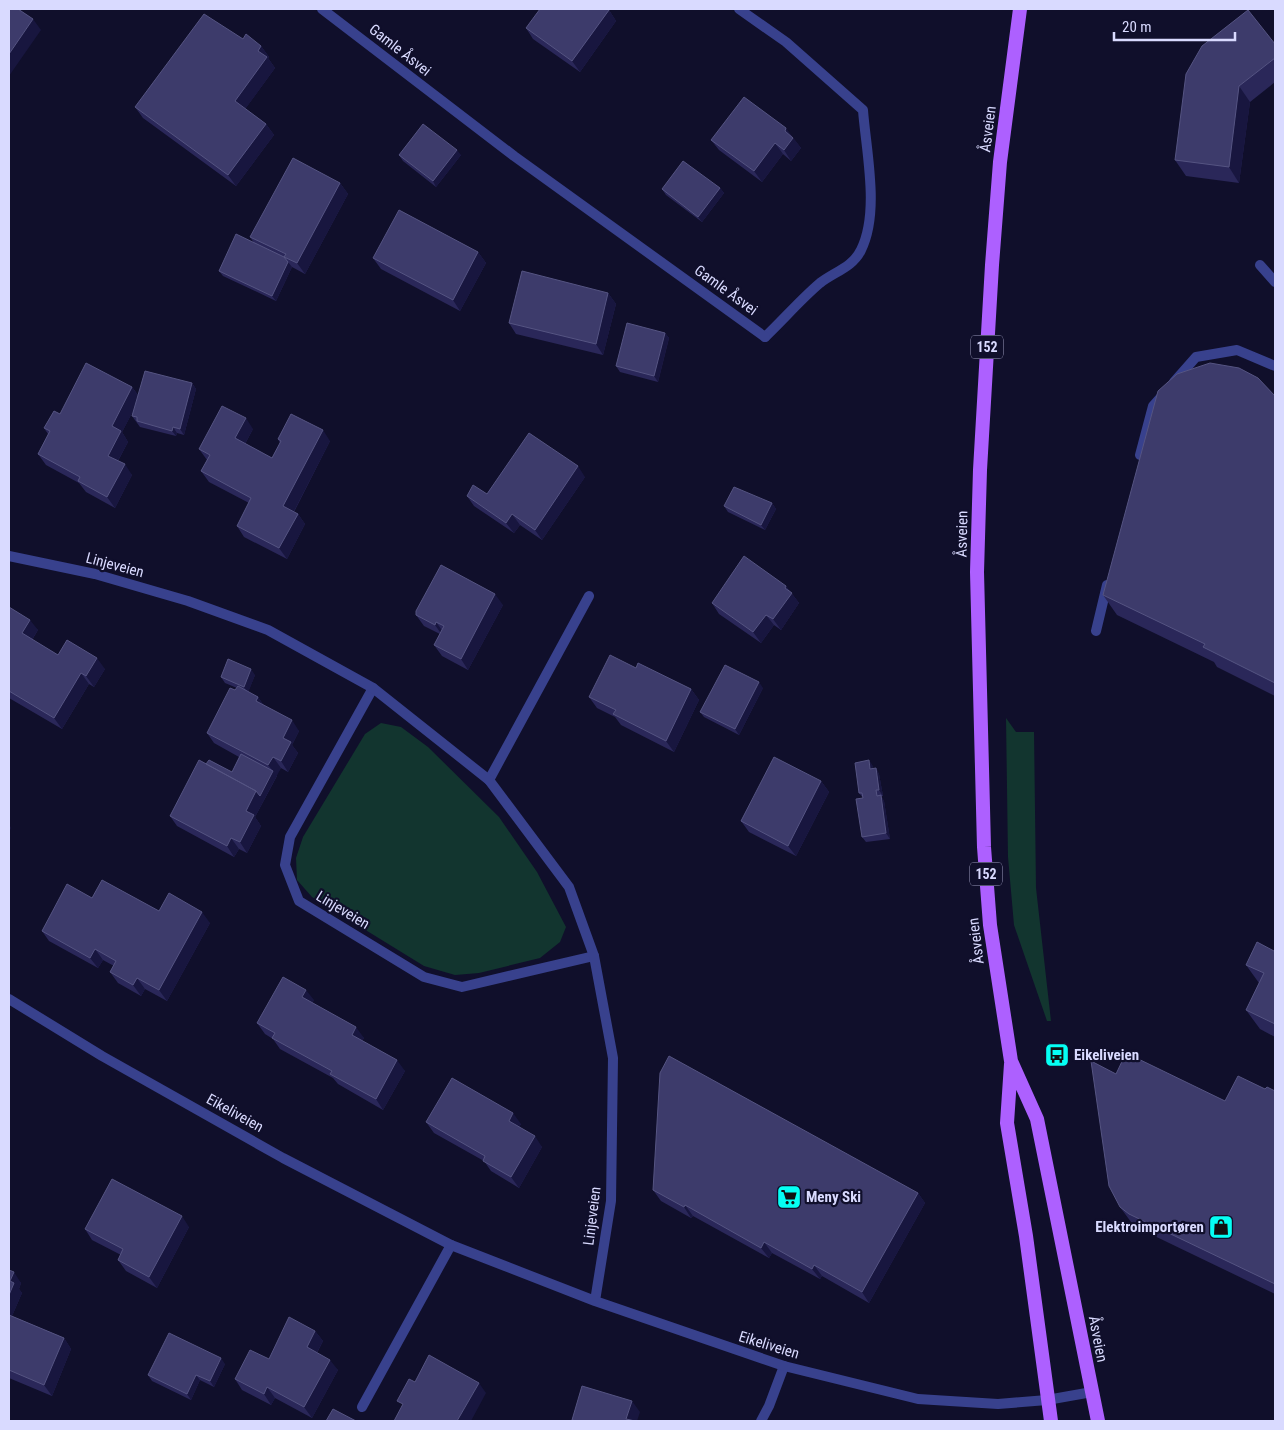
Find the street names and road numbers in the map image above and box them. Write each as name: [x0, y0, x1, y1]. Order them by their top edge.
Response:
street label: Gamle Åsvei: [365, 20, 435, 80]
street label: Åsveien: [976, 105, 1000, 153]
street label: Gamle Åsvei: [691, 261, 761, 319]
road number: 152: [971, 336, 1003, 358]
street label: Åsveien: [953, 511, 971, 557]
street label: Linjeveien: [84, 549, 146, 581]
road number: 152: [970, 862, 1002, 886]
street label: Linjeveien: [313, 887, 373, 933]
street label: Åsveien: [964, 917, 988, 965]
street label: Eikeliveien: [203, 1090, 267, 1136]
street label: Linjeveien: [579, 1186, 605, 1246]
street label: Åsveien: [1085, 1314, 1111, 1364]
street label: Eikeliveien: [736, 1327, 802, 1363]

